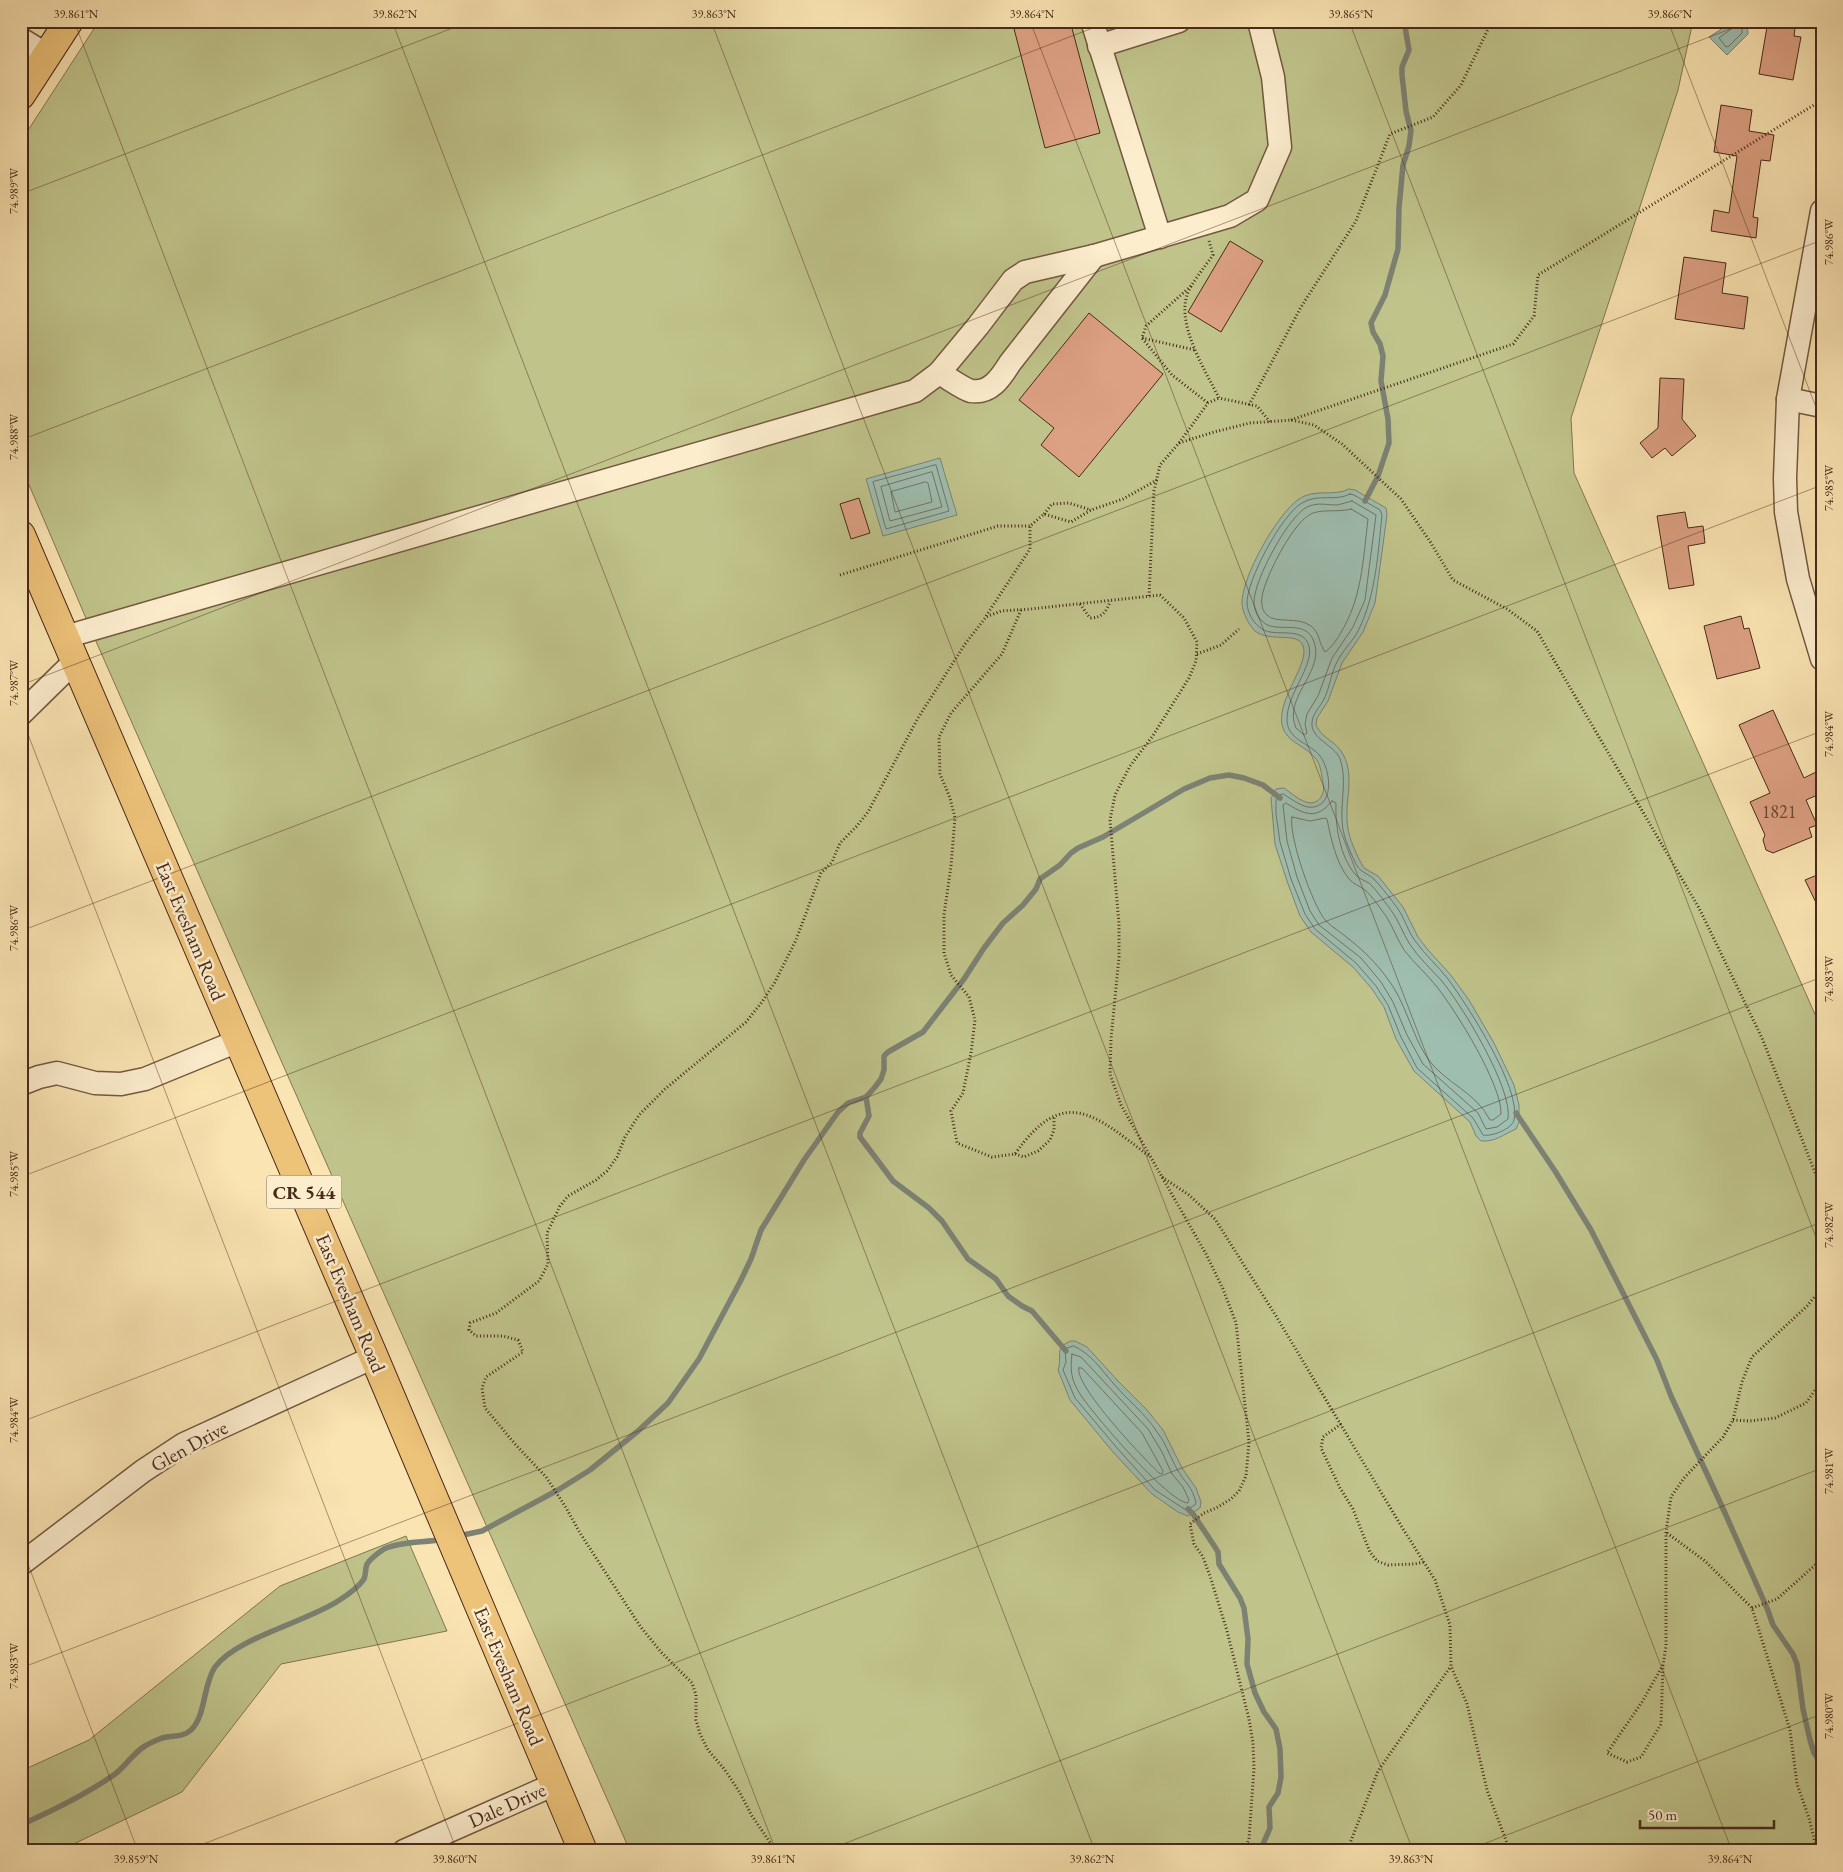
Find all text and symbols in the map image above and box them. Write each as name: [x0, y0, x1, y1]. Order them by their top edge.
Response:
text: 39.861°N: [54, 6, 99, 22]
text: 39.862°N: [373, 6, 418, 22]
text: 39.863°N: [692, 6, 737, 22]
text: 39.864°N: [1010, 6, 1055, 22]
text: 39.865°N: [1329, 6, 1374, 22]
text: 39.866°N: [1648, 6, 1693, 22]
text: 74.989°W: [6, 167, 22, 214]
text: 74.986°W: [1821, 218, 1837, 265]
text: 74.988°W: [6, 413, 22, 460]
text: 74.985°W: [1821, 464, 1837, 511]
text: 74.987°W: [6, 659, 22, 706]
text: 74.984°W: [1821, 710, 1837, 757]
house number: 1821: [1762, 800, 1796, 823]
street label: East Evesham Road: [150, 858, 232, 1005]
text: 74.986°W: [6, 904, 22, 951]
text: 74.983°W: [1821, 955, 1837, 1002]
text: 74.985°W: [6, 1150, 22, 1197]
road number: CR 544: [266, 1176, 342, 1208]
text: 74.982°W: [1821, 1201, 1837, 1248]
street label: East Evesham Road: [310, 1230, 392, 1377]
text: 74.984°W: [6, 1396, 22, 1443]
street label: Glen Drive: [146, 1414, 232, 1478]
text: 74.981°W: [1821, 1447, 1837, 1494]
street label: East Evesham Road: [468, 1603, 550, 1750]
text: 74.983°W: [6, 1642, 22, 1689]
text: 74.980°W: [1821, 1692, 1837, 1739]
street label: Dale Drive: [464, 1776, 550, 1834]
scale bar: [1640, 1797, 1774, 1829]
text: 50 m: [1648, 1805, 1677, 1824]
text: 39.859°N: [114, 1851, 159, 1867]
text: 39.860°N: [433, 1851, 478, 1867]
text: 39.861°N: [751, 1851, 796, 1867]
text: 39.862°N: [1070, 1851, 1115, 1867]
text: 39.863°N: [1389, 1851, 1434, 1867]
text: 39.864°N: [1708, 1851, 1753, 1867]

